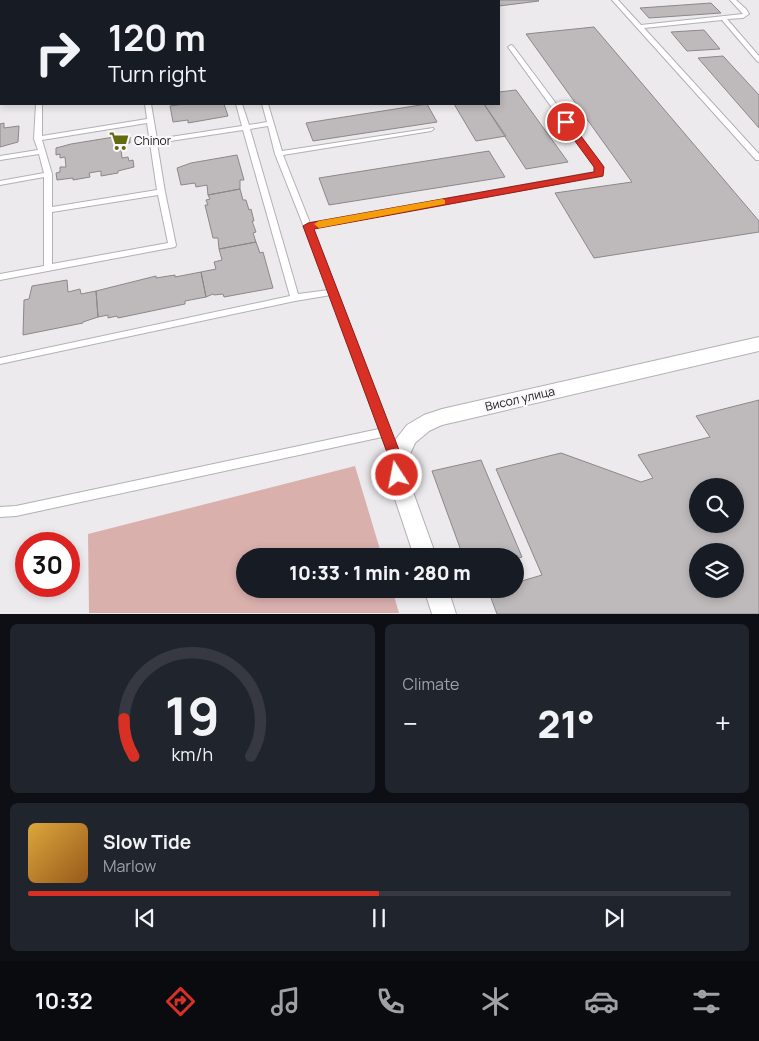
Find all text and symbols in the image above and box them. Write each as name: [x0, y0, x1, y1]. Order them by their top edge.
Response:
text: 120 m: [108, 14, 206, 62]
icon: right: [25, 20, 90, 85]
text: Turn right: [108, 59, 206, 89]
pin: [545, 101, 587, 143]
icon: arrive: [552, 108, 580, 136]
supermarket icon: Chinor: [108, 130, 130, 152]
place label: Chinor: [134, 132, 172, 149]
street label: Висол улица: [483, 382, 556, 415]
position arrow: [370, 448, 422, 500]
map controls: [689, 478, 744, 598]
button: search: [689, 478, 744, 533]
speed limit sign: 30: [15, 532, 80, 597]
button: layers: [689, 543, 744, 598]
text: 10:33 · 1 min · 280 m: [289, 560, 471, 586]
text: Climate: [403, 673, 459, 695]
text: 19: [165, 680, 220, 751]
text: 21°: [538, 697, 595, 749]
text: −: [403, 704, 418, 742]
text: +: [715, 704, 731, 742]
text: km/h: [171, 742, 213, 766]
text: Slow Tide: [103, 829, 191, 855]
text: Marlow: [103, 855, 156, 877]
icon: previous: [131, 904, 159, 932]
icon: pause: [365, 904, 393, 932]
icon: next: [600, 904, 628, 932]
icon: directions: [163, 984, 198, 1019]
icon: music: [268, 984, 303, 1019]
icon: phone: [373, 984, 408, 1019]
icon: climate: [478, 984, 513, 1019]
icon: car: [584, 984, 619, 1019]
icon: filters: [689, 984, 724, 1019]
text: 10:32: [35, 986, 93, 1016]

